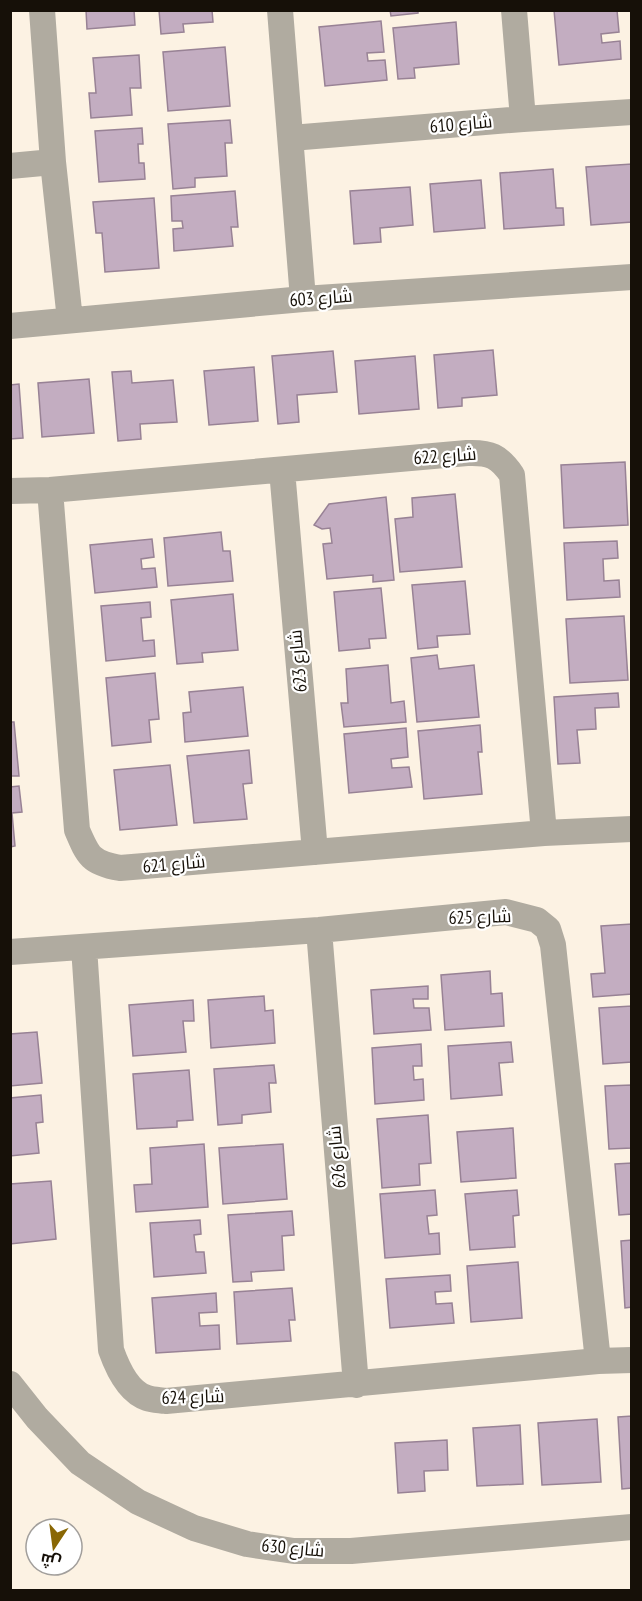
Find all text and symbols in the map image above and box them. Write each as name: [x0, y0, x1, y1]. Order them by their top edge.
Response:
street label: شارع 610: [429, 109, 493, 139]
street label: شارع 603: [289, 284, 353, 312]
street label: شارع 622: [413, 442, 477, 470]
street label: شارع 623: [283, 629, 313, 693]
street label: شارع 621: [142, 849, 206, 879]
street label: شارع 625: [448, 904, 512, 930]
street label: شارع 626: [322, 1125, 352, 1189]
street label: شارع 624: [161, 1384, 225, 1410]
north arrow: [24, 1517, 84, 1577]
street label: شارع 630: [261, 1533, 325, 1563]
text: ش: [38, 1550, 63, 1574]

